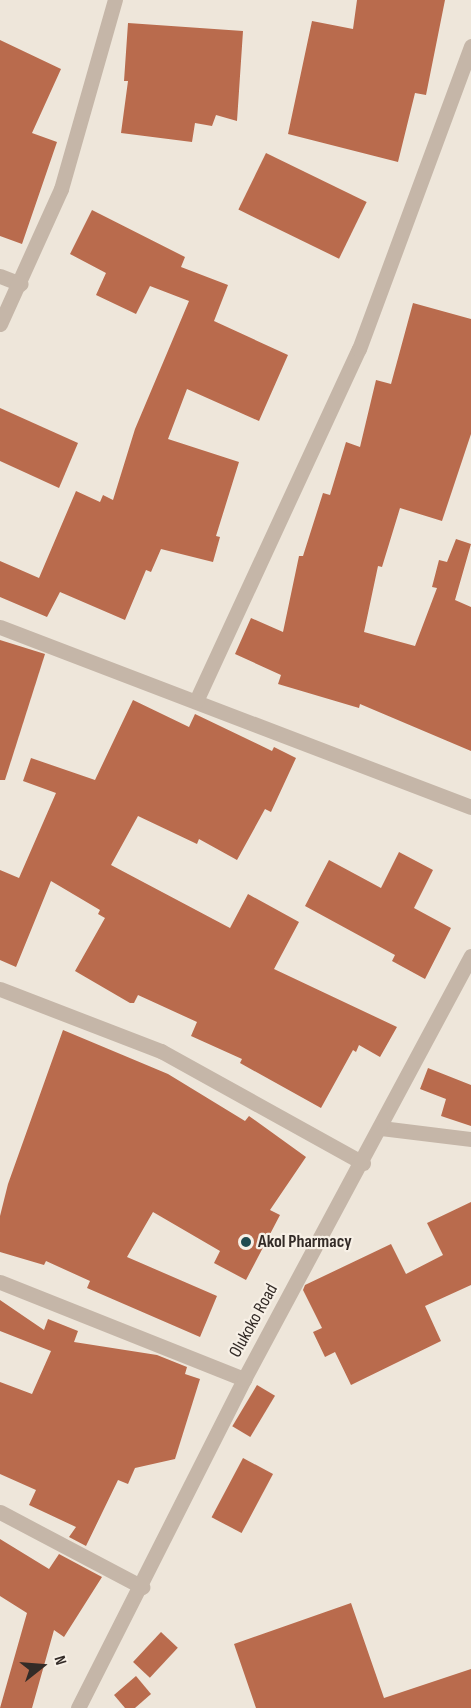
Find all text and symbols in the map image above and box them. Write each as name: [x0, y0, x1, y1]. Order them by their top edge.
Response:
place label: Akol Pharmacy: [258, 1231, 352, 1253]
marker: Akol Pharmacy: [239, 1235, 253, 1249]
street label: Olukoko Road: [225, 1280, 283, 1362]
north arrow: [12, 1636, 72, 1696]
text: N: [49, 1654, 70, 1667]

